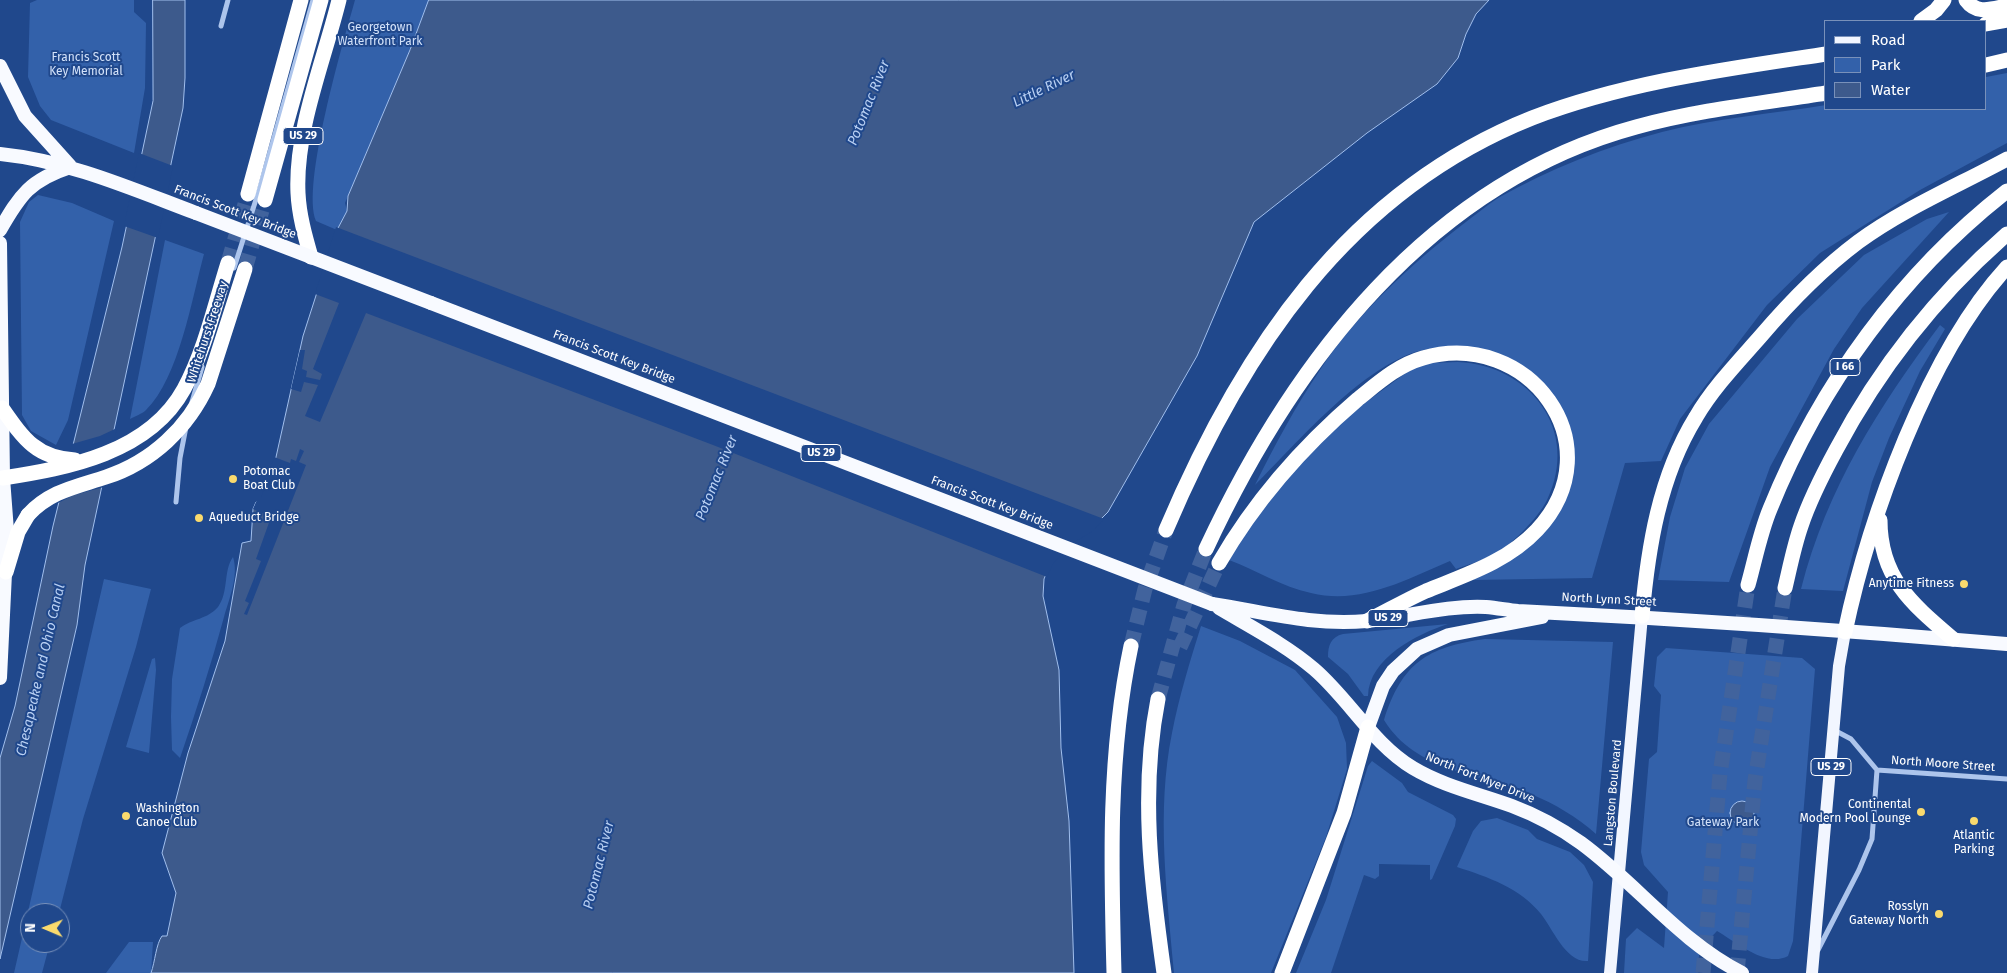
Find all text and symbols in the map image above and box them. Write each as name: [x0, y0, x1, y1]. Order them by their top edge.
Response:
legend: [1824, 20, 1987, 110]
park label: Georgetown Waterfront Park: [338, 21, 422, 49]
text: Road: [1871, 31, 1906, 49]
park label: Francis Scott Key Memorial: [49, 51, 123, 79]
text: Park: [1871, 56, 1901, 74]
water label: Potomac River: [844, 58, 894, 148]
water label: Little River: [1010, 67, 1078, 111]
text: Water: [1871, 81, 1910, 99]
road number: US 29: [283, 128, 323, 144]
street label: Francis Scott Key Bridge: [172, 182, 298, 242]
street label: Whitehurst Freeway: [185, 279, 231, 385]
street label: Francis Scott Key Bridge: [551, 327, 677, 387]
road number: I 66: [1830, 358, 1860, 376]
water label: Potomac River: [692, 433, 742, 523]
road number: US 29: [801, 444, 841, 462]
place label: Potomac Boat Club: [243, 465, 295, 493]
marker: Potomac Boat Club: [227, 473, 239, 485]
street label: Francis Scott Key Bridge: [929, 473, 1055, 533]
place label: Aqueduct Bridge: [209, 511, 299, 525]
marker: Aqueduct Bridge: [193, 512, 205, 524]
place label: Anytime Fitness: [1869, 577, 1954, 591]
marker: Anytime Fitness: [1958, 578, 1970, 590]
water label: Chesapeake and Ohio Canal: [13, 582, 69, 758]
street label: North Lynn Street: [1561, 590, 1657, 610]
road number: US 29: [1368, 610, 1408, 626]
street label: Langston Boulevard: [1601, 739, 1625, 847]
street label: North Fort Myer Drive: [1423, 749, 1537, 807]
street label: North Moore Street: [1890, 753, 1996, 775]
road number: US 29: [1811, 759, 1851, 776]
place label: Continental Modern Pool Lounge: [1799, 798, 1911, 826]
place label: Washington Canoe Club: [136, 802, 199, 830]
marker: Continental Modern Pool Lounge: [1915, 806, 1927, 818]
marker: Washington Canoe Club: [120, 810, 132, 822]
marker: Atlantic Parking: [1968, 815, 1980, 827]
park label: Gateway Park: [1687, 816, 1759, 830]
water label: Potomac River: [580, 819, 618, 911]
place label: Atlantic Parking: [1953, 829, 1995, 857]
place label: Rosslyn Gateway North: [1849, 900, 1929, 928]
north arrow: [20, 903, 70, 953]
marker: Rosslyn Gateway North: [1933, 908, 1945, 920]
text: N: [22, 923, 39, 933]

